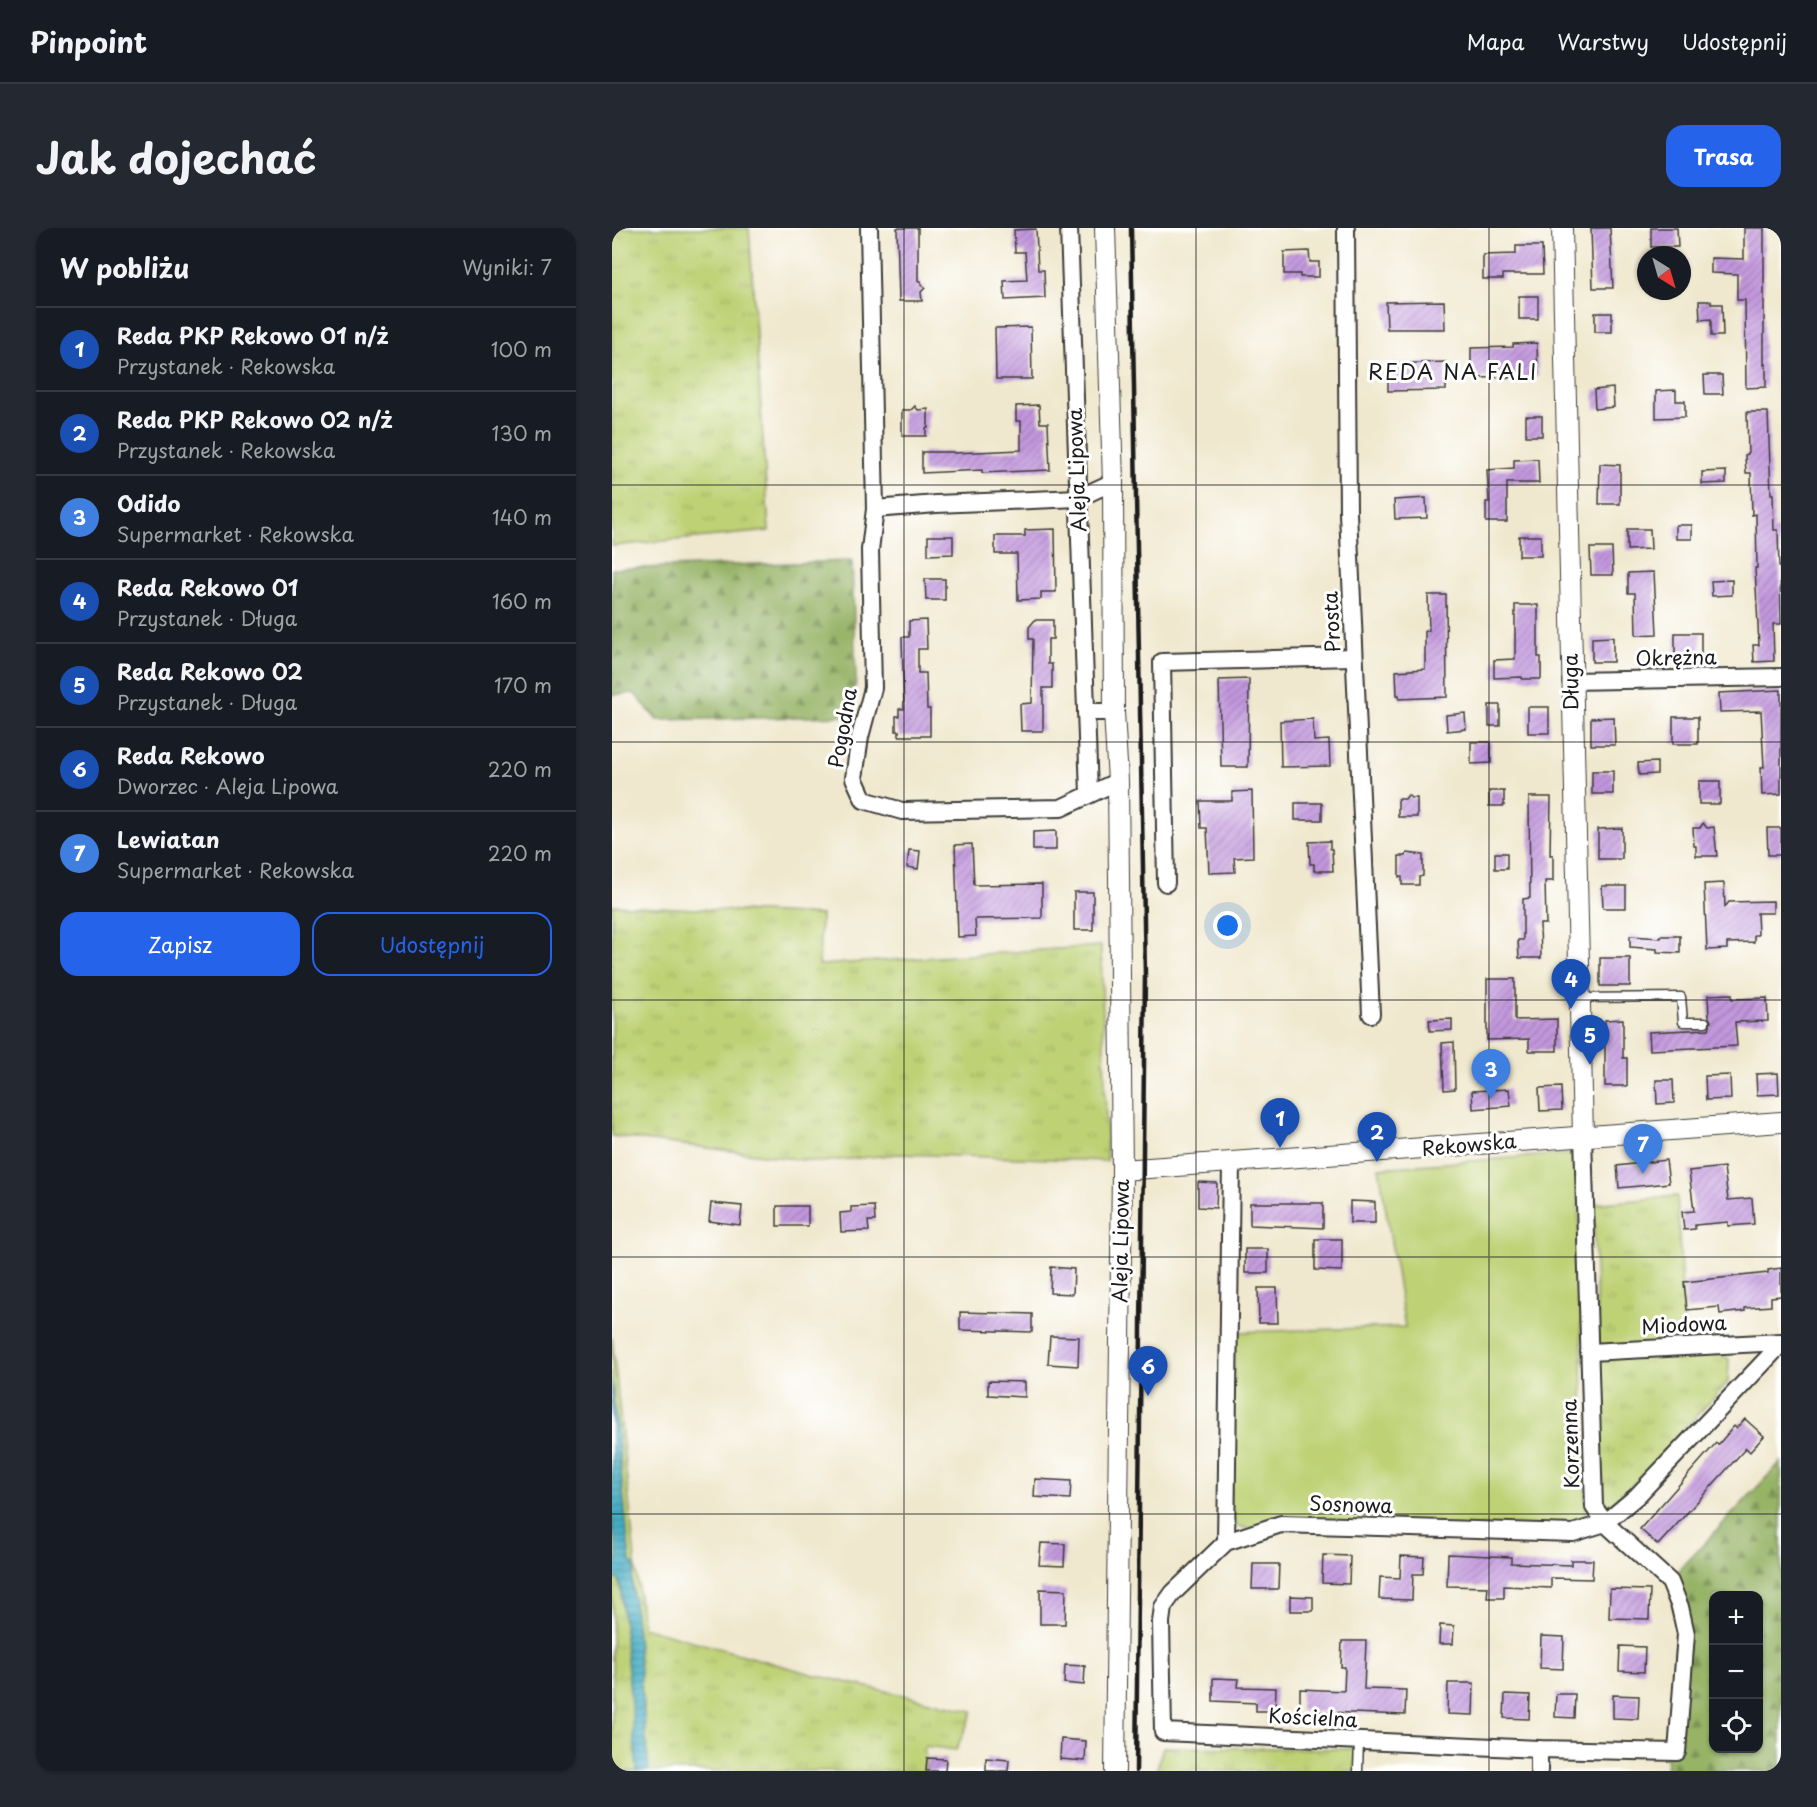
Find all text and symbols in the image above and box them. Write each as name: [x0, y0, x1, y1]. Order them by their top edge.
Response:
text: Pinpoint: [30, 20, 147, 63]
text: Mapa: [1467, 25, 1525, 57]
text: Warstwy: [1558, 25, 1649, 57]
text: Udostępnij: [1682, 25, 1787, 57]
text: Jak dojechać: [36, 125, 317, 188]
button: Trasa: [1666, 125, 1781, 187]
north arrow: [1637, 246, 1691, 300]
text: W pobliżu: [60, 248, 189, 287]
text: Wyniki: 7: [462, 252, 552, 282]
text: Reda PKP Rekowo 01 n/ż: [117, 318, 389, 351]
text: 1: [75, 334, 84, 364]
text: 100 m: [491, 334, 552, 364]
text: Przystanek · Rekowska: [117, 351, 335, 381]
district label: REDA NA FALI: [1368, 355, 1538, 387]
text: Reda PKP Rekowo 02 n/ż: [117, 402, 393, 435]
street label: Aleja Lipowa: [1059, 408, 1093, 532]
text: 2: [72, 418, 87, 448]
text: 130 m: [492, 418, 552, 448]
text: Przystanek · Rekowska: [117, 435, 335, 465]
text: Odido: [117, 486, 180, 519]
text: 3: [73, 502, 86, 532]
text: 140 m: [492, 502, 552, 532]
text: Supermarket · Rekowska: [117, 519, 354, 549]
text: Reda Rekowo 01: [117, 570, 298, 603]
text: 4: [73, 586, 86, 616]
text: 160 m: [492, 586, 552, 616]
street label: Prosta: [1314, 590, 1348, 653]
text: Przystanek · Długa: [117, 603, 297, 633]
street label: Okrężna: [1635, 641, 1717, 673]
street label: Długa: [1555, 653, 1585, 710]
text: Reda Rekowo 02: [117, 654, 303, 687]
text: 5: [73, 670, 86, 700]
text: 170 m: [494, 670, 552, 700]
street label: Pogodna: [820, 685, 864, 770]
text: Przystanek · Długa: [117, 687, 297, 717]
text: Reda Rekowo: [117, 738, 265, 771]
text: 6: [72, 754, 87, 784]
text: 220 m: [488, 754, 552, 784]
text: Dworzec · Aleja Lipowa: [117, 771, 338, 801]
text: Lewiatan: [117, 822, 220, 855]
text: 7: [74, 838, 85, 868]
text: 220 m: [488, 838, 552, 868]
text: Supermarket · Rekowska: [117, 855, 354, 885]
your location: [1213, 911, 1242, 940]
button: Zapisz: [60, 912, 300, 976]
button: Udostępnij: [312, 912, 552, 976]
pin: 4: [1552, 960, 1590, 1009]
pin: 5: [1570, 1016, 1610, 1065]
pin: 3: [1472, 1050, 1510, 1099]
pin: 1: [1260, 1098, 1300, 1148]
pin: 2: [1358, 1112, 1396, 1162]
pin: 7: [1624, 1124, 1662, 1174]
street label: Rekowska: [1420, 1125, 1518, 1163]
street label: Aleja Lipowa: [1104, 1179, 1136, 1303]
street label: Miodowa: [1641, 1307, 1728, 1341]
pin: 6: [1128, 1346, 1168, 1396]
street label: Korzenna: [1553, 1398, 1587, 1489]
street label: Sosnowa: [1309, 1488, 1394, 1520]
map controls: [1709, 1591, 1763, 1753]
button: +: [1709, 1591, 1763, 1645]
button: −: [1709, 1645, 1763, 1699]
button: locate: [1709, 1699, 1763, 1753]
street label: Kościelna: [1268, 1700, 1359, 1734]

